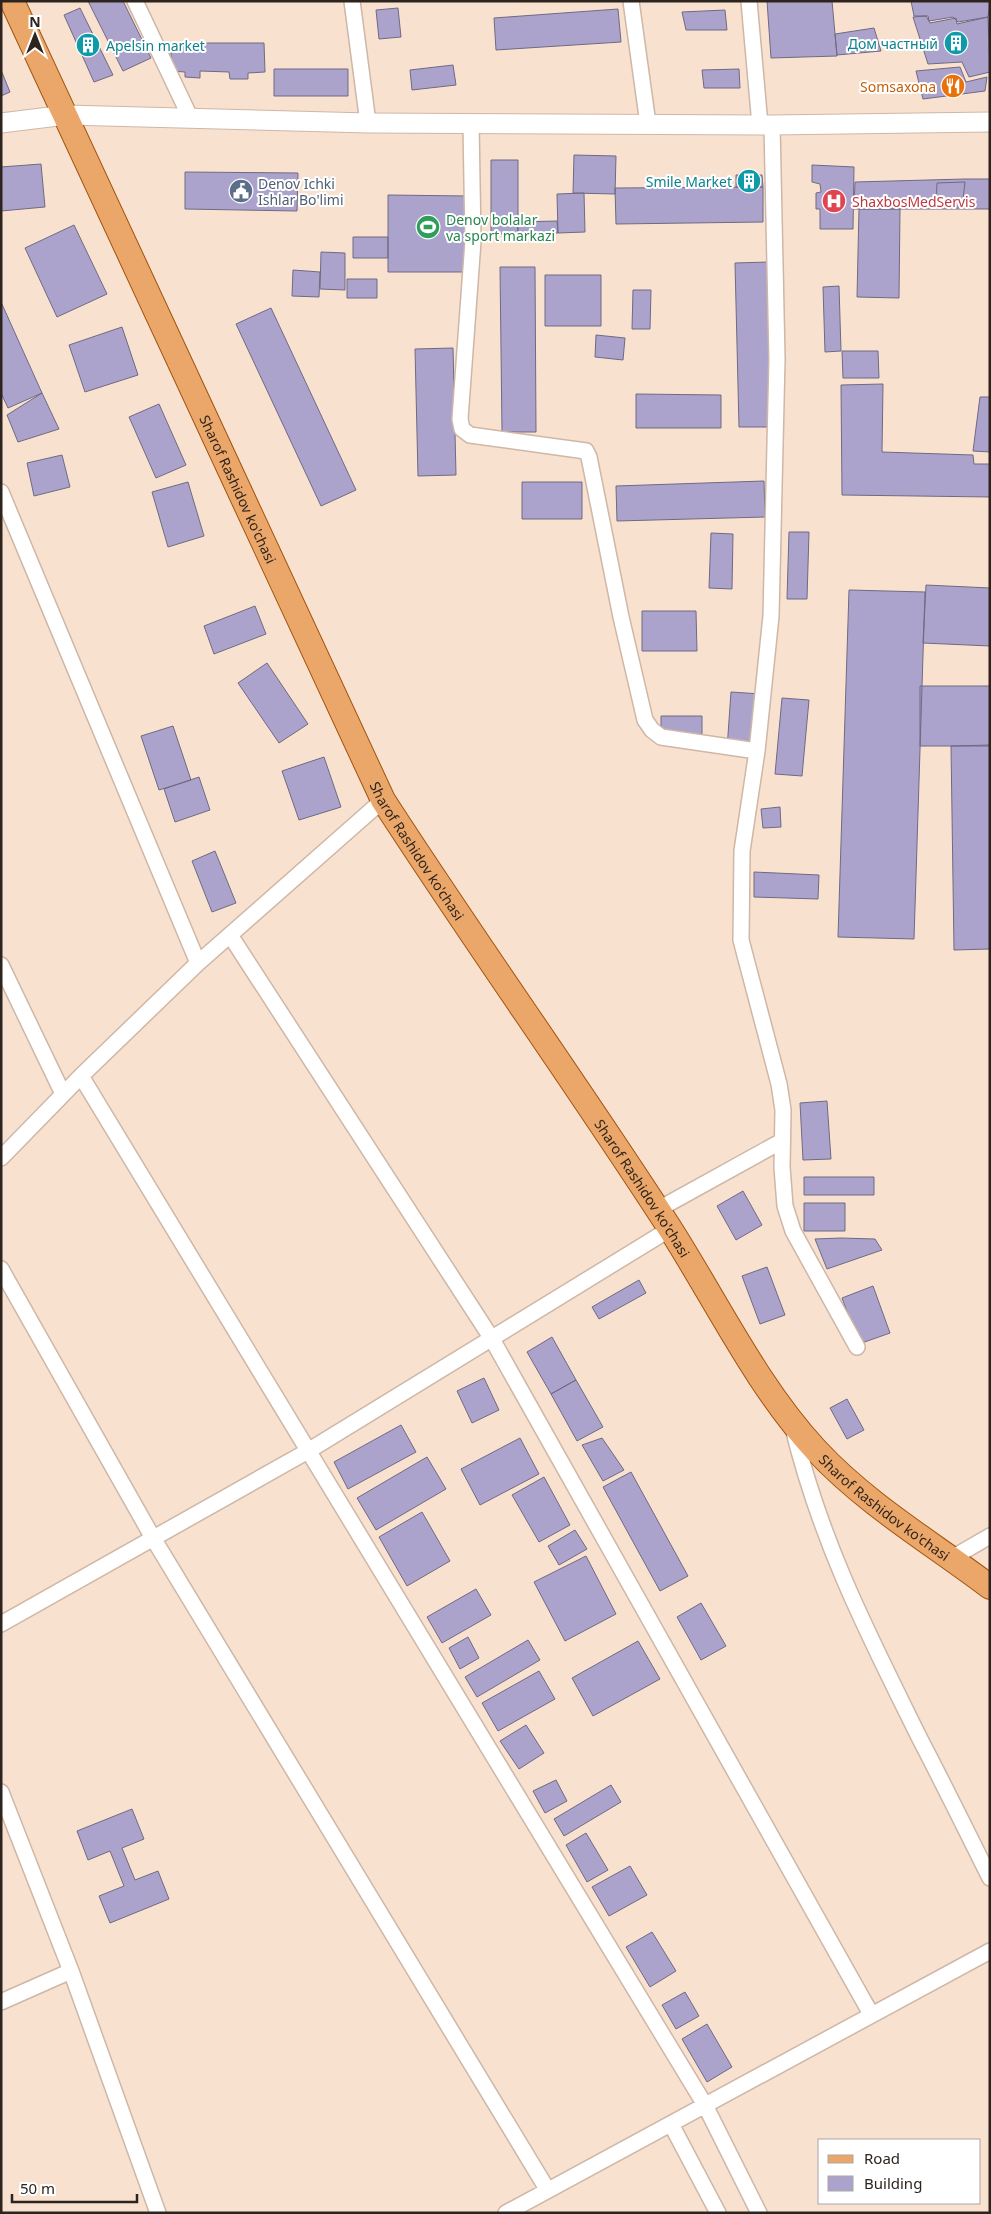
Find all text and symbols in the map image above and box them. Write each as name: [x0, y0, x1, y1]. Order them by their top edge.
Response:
north arrow: [10, 10, 60, 60]
text: N: [29, 12, 41, 31]
building icon: Дом частный: [943, 30, 969, 56]
building icon: Apelsin market: [75, 32, 101, 58]
place label: Дом частный: [848, 34, 938, 53]
place label: Apelsin market: [106, 36, 205, 55]
restaurant icon: Somsaxona: [940, 73, 966, 99]
place label: Somsaxona: [860, 77, 936, 96]
building icon: Smile Market: [736, 168, 762, 194]
place label: Smile Market: [646, 172, 732, 191]
place label: Denov Ichki Ishlar Bo'limi: [258, 174, 344, 209]
public building icon: Denov Ichki Ishlar Bo'limi: [228, 178, 254, 204]
hospital icon: ShaxbosMedServis: [821, 188, 847, 214]
place label: ShaxbosMedServis: [852, 192, 976, 211]
place label: Denov bolalar va sport markazi: [446, 210, 555, 245]
sports icon: Denov bolalar va sport markazi: [415, 214, 441, 240]
street label: Sharof Rashidov ko'chasi: [196, 412, 281, 566]
street label: Sharof Rashidov ko'chasi: [366, 778, 469, 924]
street label: Sharof Rashidov ko'chasi: [591, 1115, 695, 1261]
street label: Sharof Rashidov ko'chasi: [815, 1450, 954, 1565]
legend: [818, 2139, 981, 2204]
text: Road: [864, 2148, 900, 2168]
scale bar: [12, 2172, 138, 2204]
text: Building: [864, 2173, 922, 2193]
text: 50 m: [20, 2178, 55, 2198]

